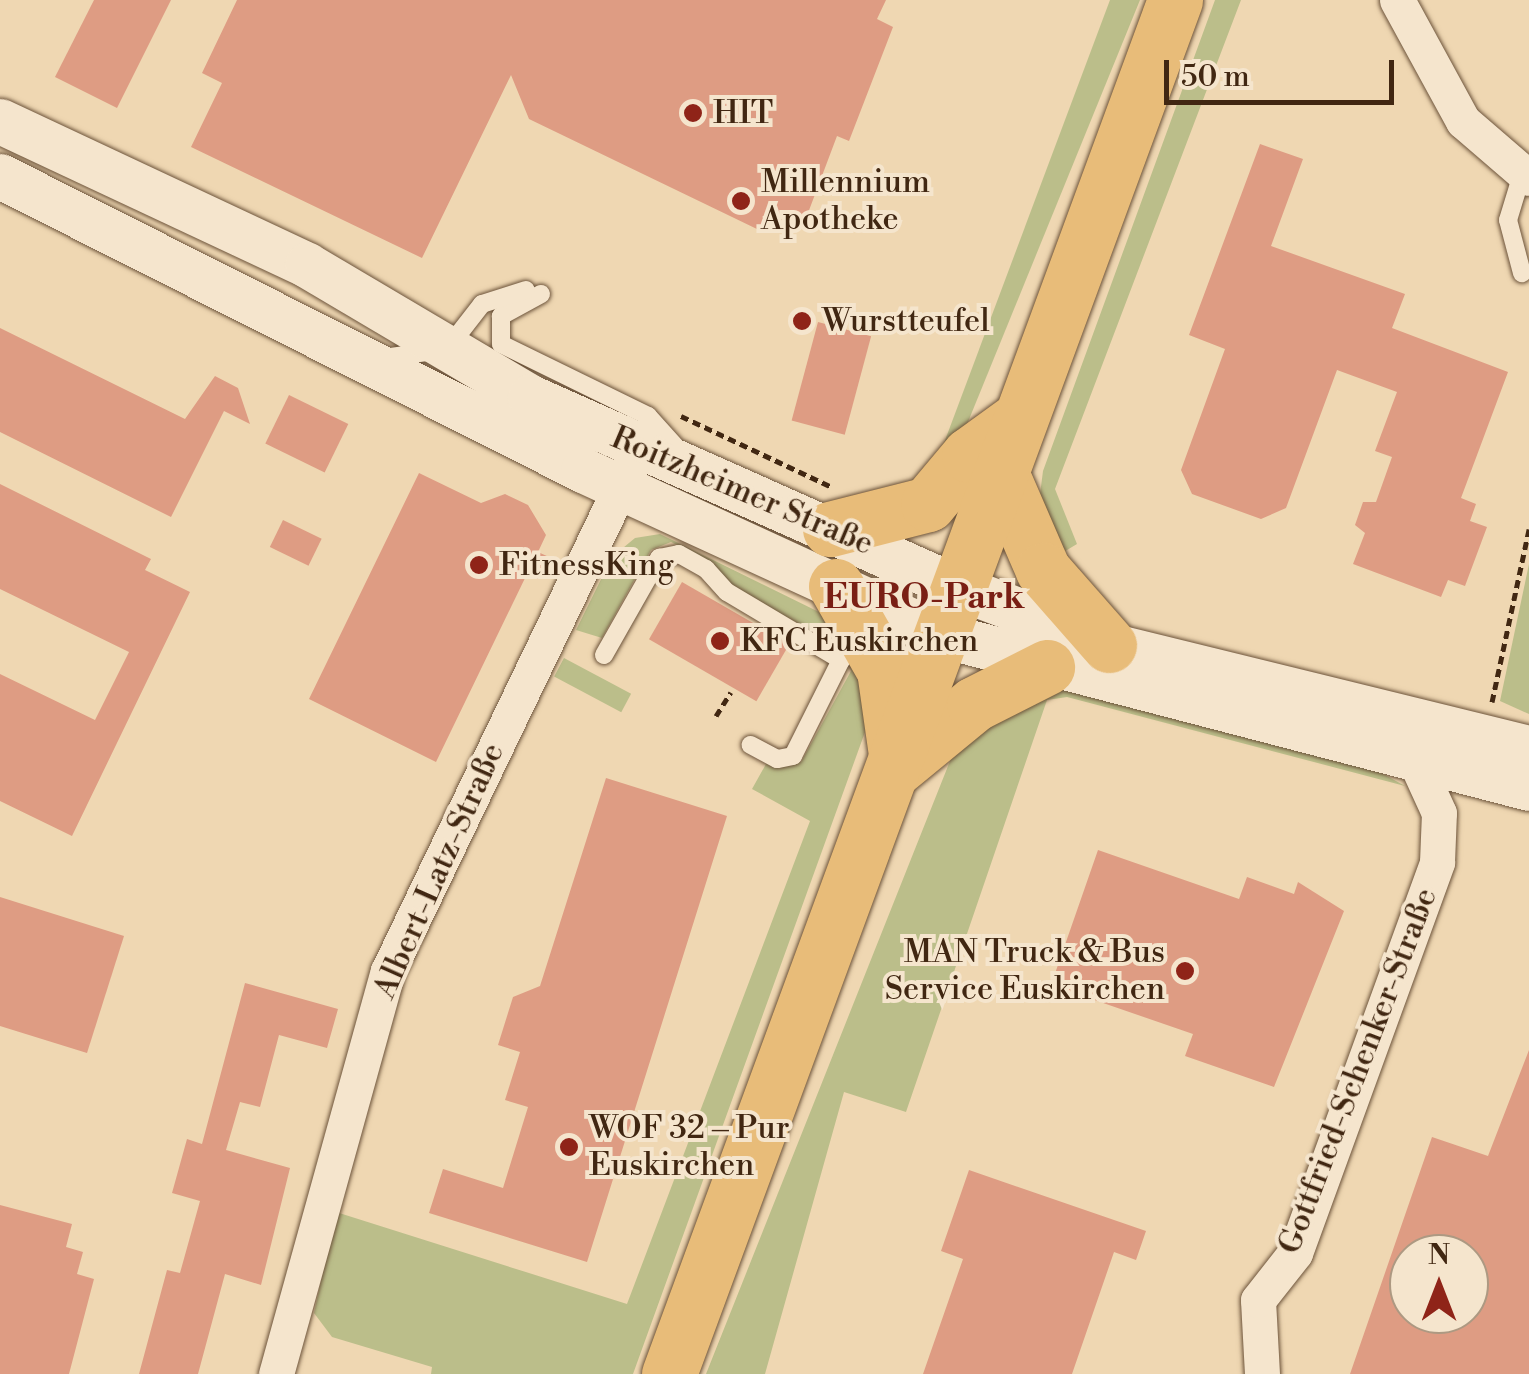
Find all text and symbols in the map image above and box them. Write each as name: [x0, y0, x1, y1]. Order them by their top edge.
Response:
scale bar: [1169, 40, 1399, 102]
text: 50 m: [1181, 58, 1250, 96]
place label: HIT: [713, 94, 773, 132]
marker: HIT: [682, 102, 704, 124]
place label: Millennium Apotheke: [761, 164, 930, 239]
marker: Millennium Apotheke: [730, 190, 752, 212]
place label: Wurstteufel: [822, 302, 990, 340]
marker: Wurstteufel: [791, 310, 813, 332]
street label: Roitzheimer Straße: [605, 418, 879, 564]
place label: FitnessKing: [499, 546, 674, 584]
marker: FitnessKing: [468, 554, 490, 576]
district label: EURO-Park: [824, 577, 1024, 619]
place label: KFC Euskirchen: [740, 622, 978, 660]
marker: KFC Euskirchen: [709, 630, 731, 652]
street label: Albert-Latz-Straße: [365, 737, 513, 1005]
street label: Gottfried-Schenker-Straße: [1270, 883, 1446, 1259]
place label: MAN Truck & Bus Service Euskirchen: [885, 934, 1165, 1009]
marker: MAN Truck & Bus Service Euskirchen: [1174, 960, 1196, 982]
place label: WOF 32 – Pur Euskirchen: [589, 1110, 790, 1185]
marker: WOF 32 – Pur Euskirchen: [558, 1136, 580, 1158]
north arrow: [1389, 1234, 1489, 1334]
text: N: [1428, 1238, 1450, 1273]

